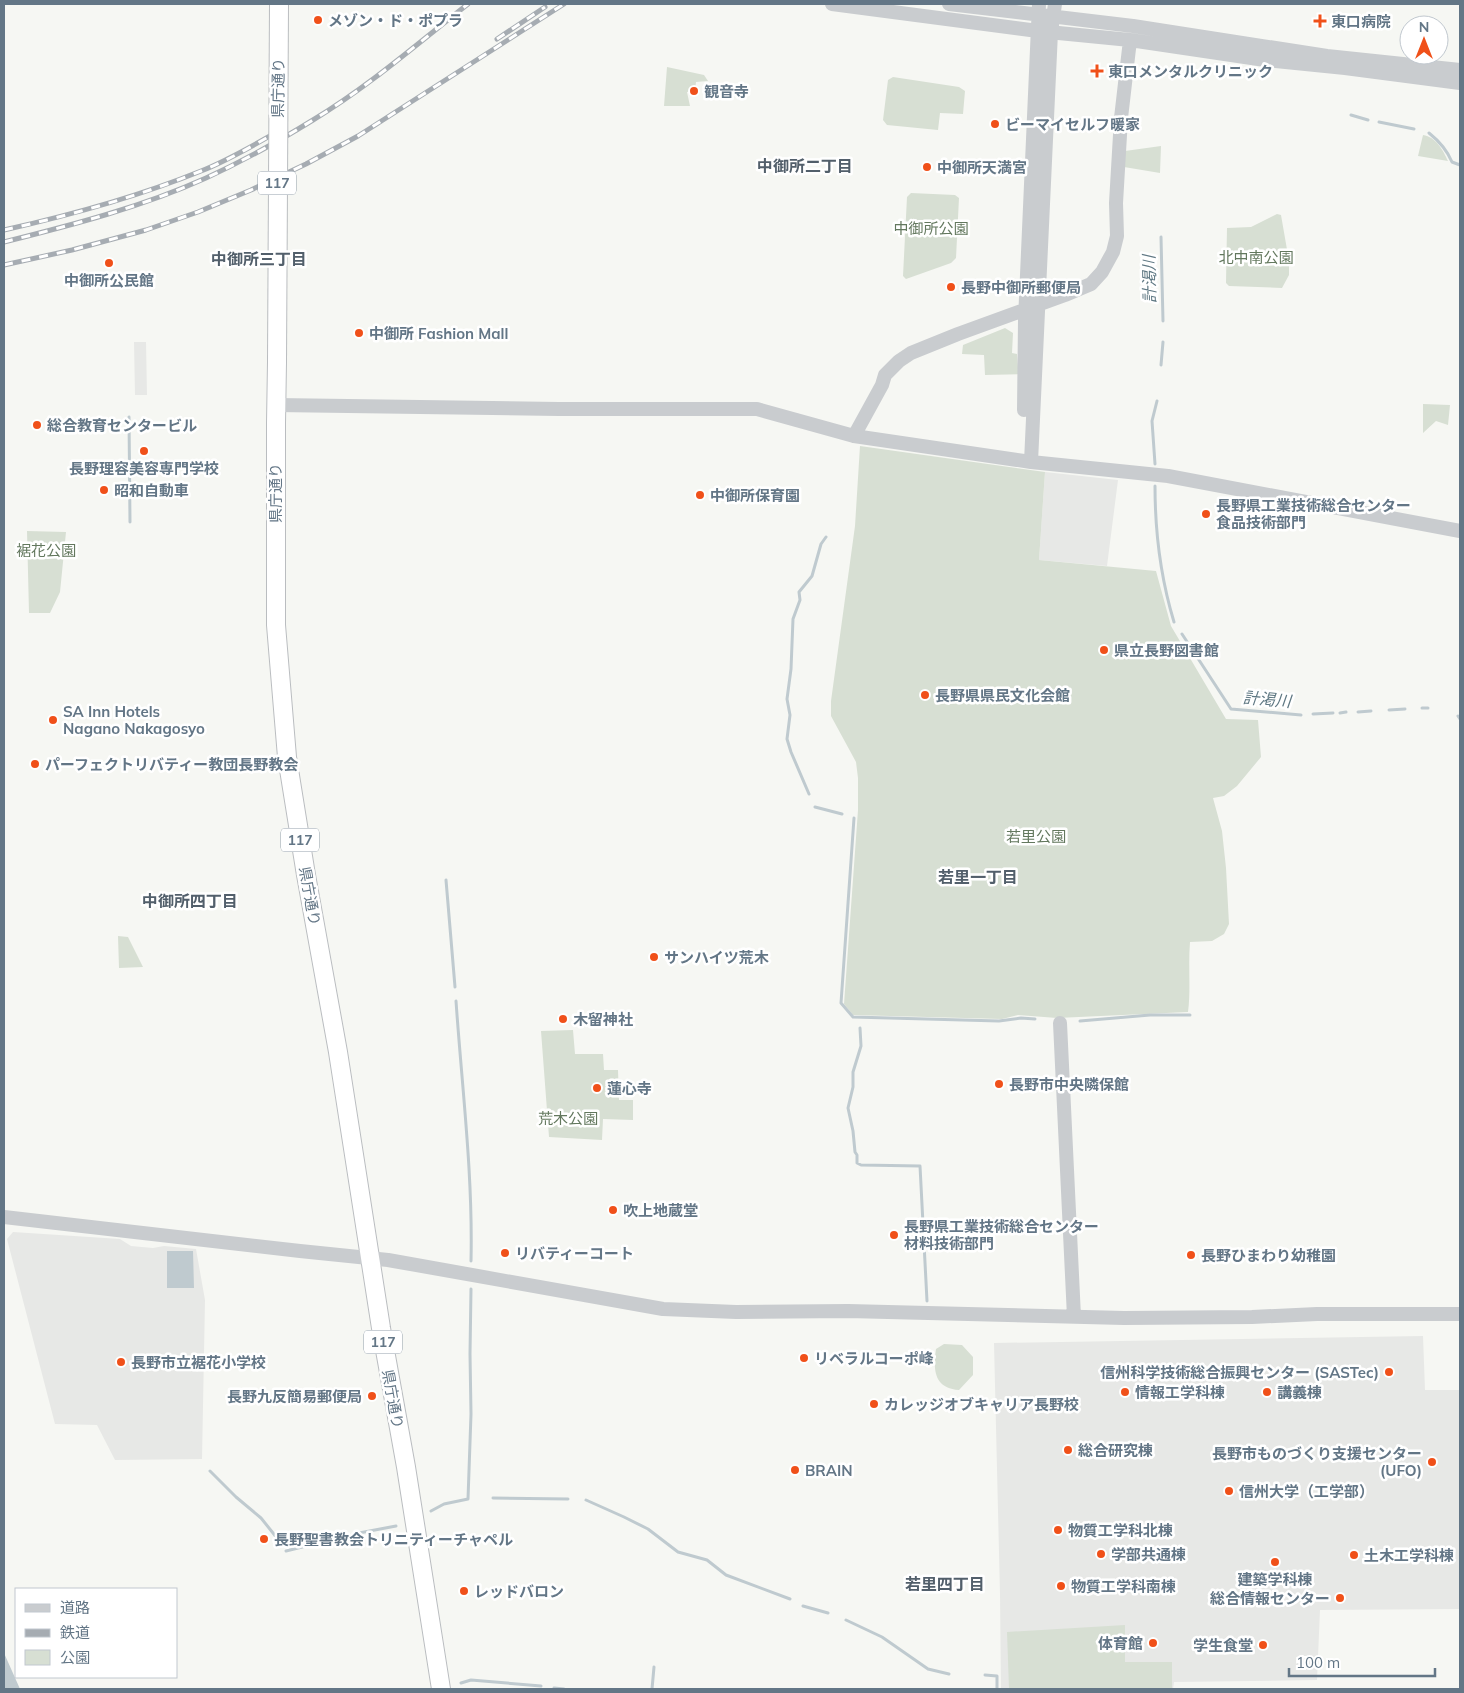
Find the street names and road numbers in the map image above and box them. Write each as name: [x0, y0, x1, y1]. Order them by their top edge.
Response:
street label: 県庁通り: [268, 58, 288, 118]
road number: 117: [258, 172, 296, 194]
street label: 県庁通り: [266, 463, 285, 523]
road number: 117: [281, 828, 319, 852]
street label: 県庁通り: [295, 865, 325, 927]
road number: 117: [364, 1330, 402, 1354]
street label: 県庁通り: [378, 1368, 408, 1430]

